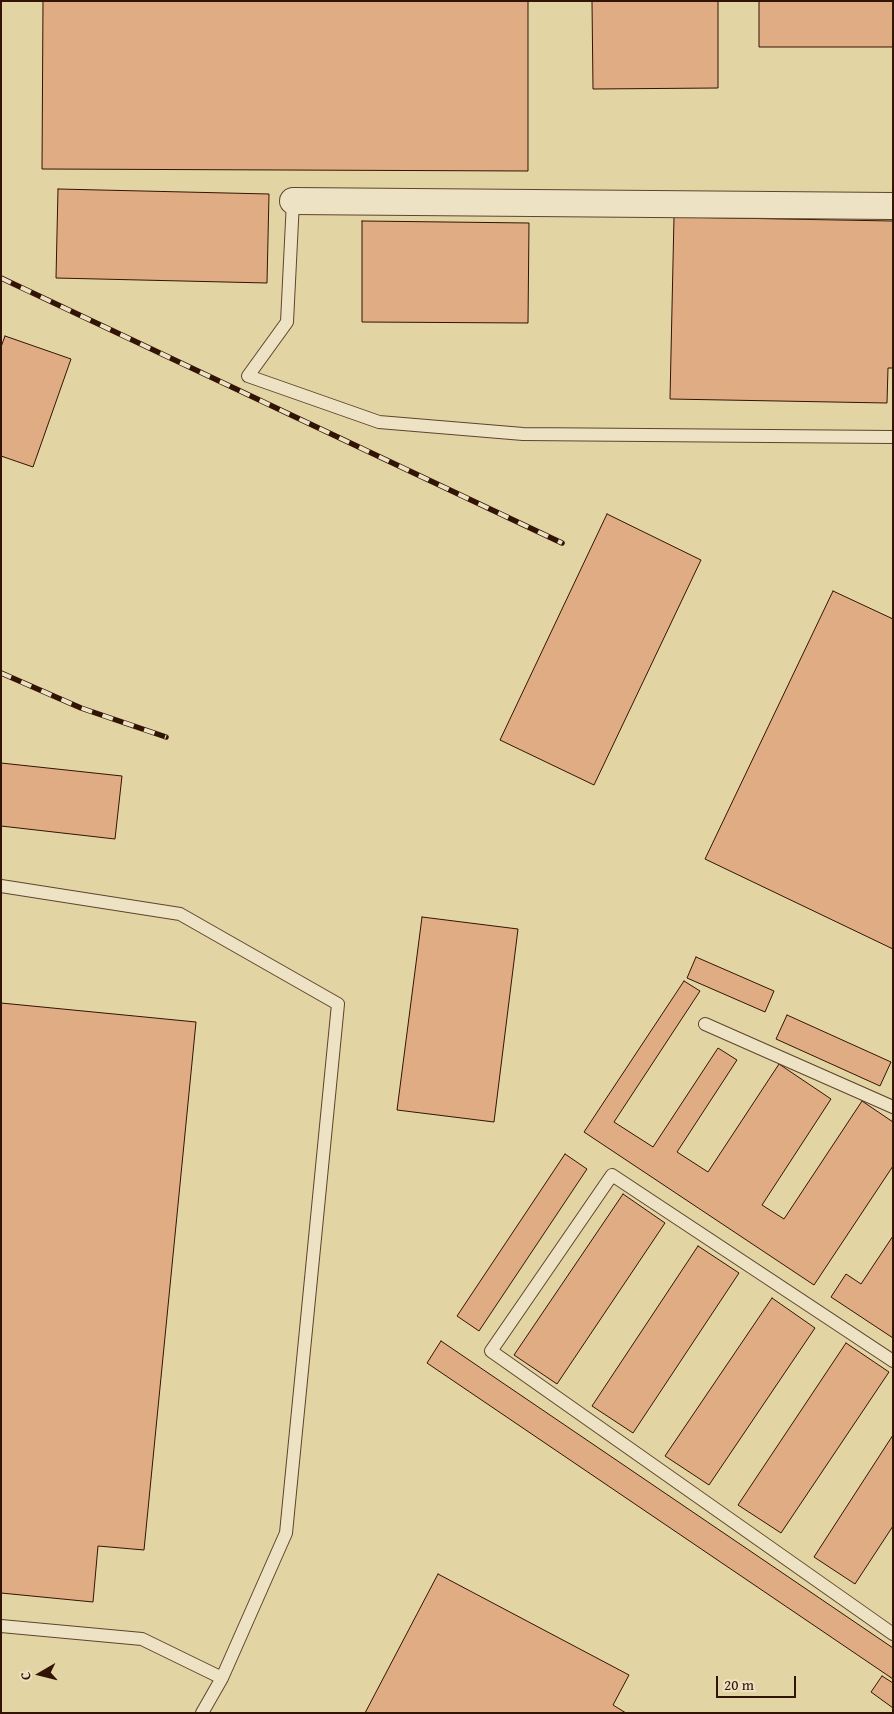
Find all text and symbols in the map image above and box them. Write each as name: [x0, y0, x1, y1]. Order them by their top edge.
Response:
north arrow: [15, 1649, 65, 1699]
scale bar: [719, 1666, 799, 1698]
text: С: [15, 1671, 36, 1681]
text: 20 m: [724, 1674, 754, 1695]

